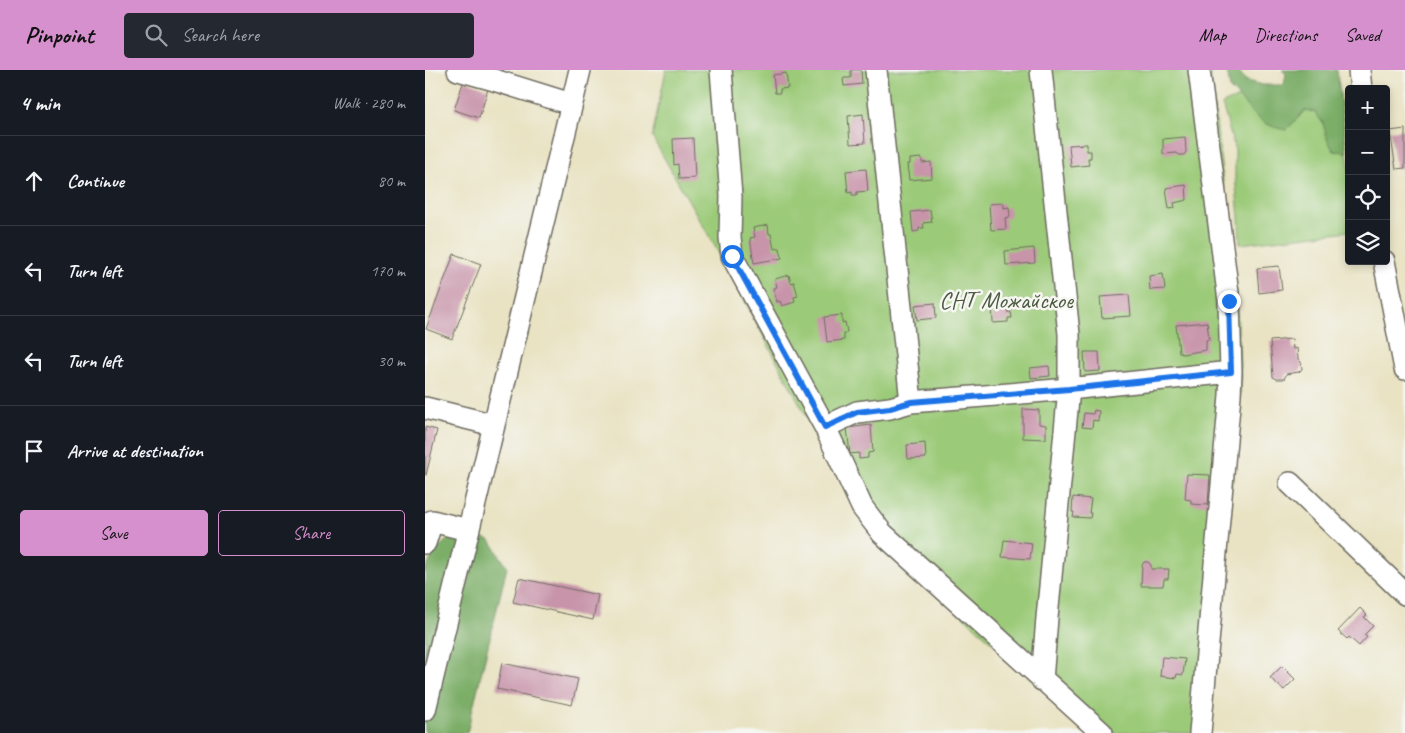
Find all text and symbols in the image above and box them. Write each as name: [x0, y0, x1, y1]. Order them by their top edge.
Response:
search box: [124, 13, 474, 58]
text: Pinpoint: [25, 20, 94, 50]
icon: search: [142, 21, 170, 49]
text: Search here: [182, 23, 259, 47]
text: Map: [1199, 24, 1226, 46]
text: Directions: [1254, 24, 1317, 46]
text: Saved: [1345, 24, 1380, 46]
map controls: [1345, 85, 1390, 265]
button: +: [1345, 85, 1390, 130]
text: 4 min: [20, 90, 60, 116]
text: Walk · 280 m: [333, 93, 405, 113]
button: −: [1345, 130, 1390, 175]
icon: ahead: [20, 167, 48, 195]
text: Continue: [67, 169, 124, 193]
text: 80 m: [378, 171, 405, 191]
button: locate: [1345, 175, 1390, 220]
button: layers: [1345, 220, 1390, 265]
route start: [721, 245, 744, 268]
icon: left: [20, 257, 48, 285]
text: Turn left: [67, 259, 122, 283]
text: 170 m: [371, 261, 405, 281]
park label: СНТ Можайское: [939, 285, 1075, 315]
route end: [1218, 290, 1241, 313]
icon: left: [20, 347, 48, 375]
text: Turn left: [67, 349, 122, 373]
text: 30 m: [378, 351, 405, 371]
icon: arrive: [20, 437, 48, 465]
text: Arrive at destination: [67, 439, 203, 463]
button: Save: [20, 510, 208, 556]
button: Share: [218, 510, 405, 556]

